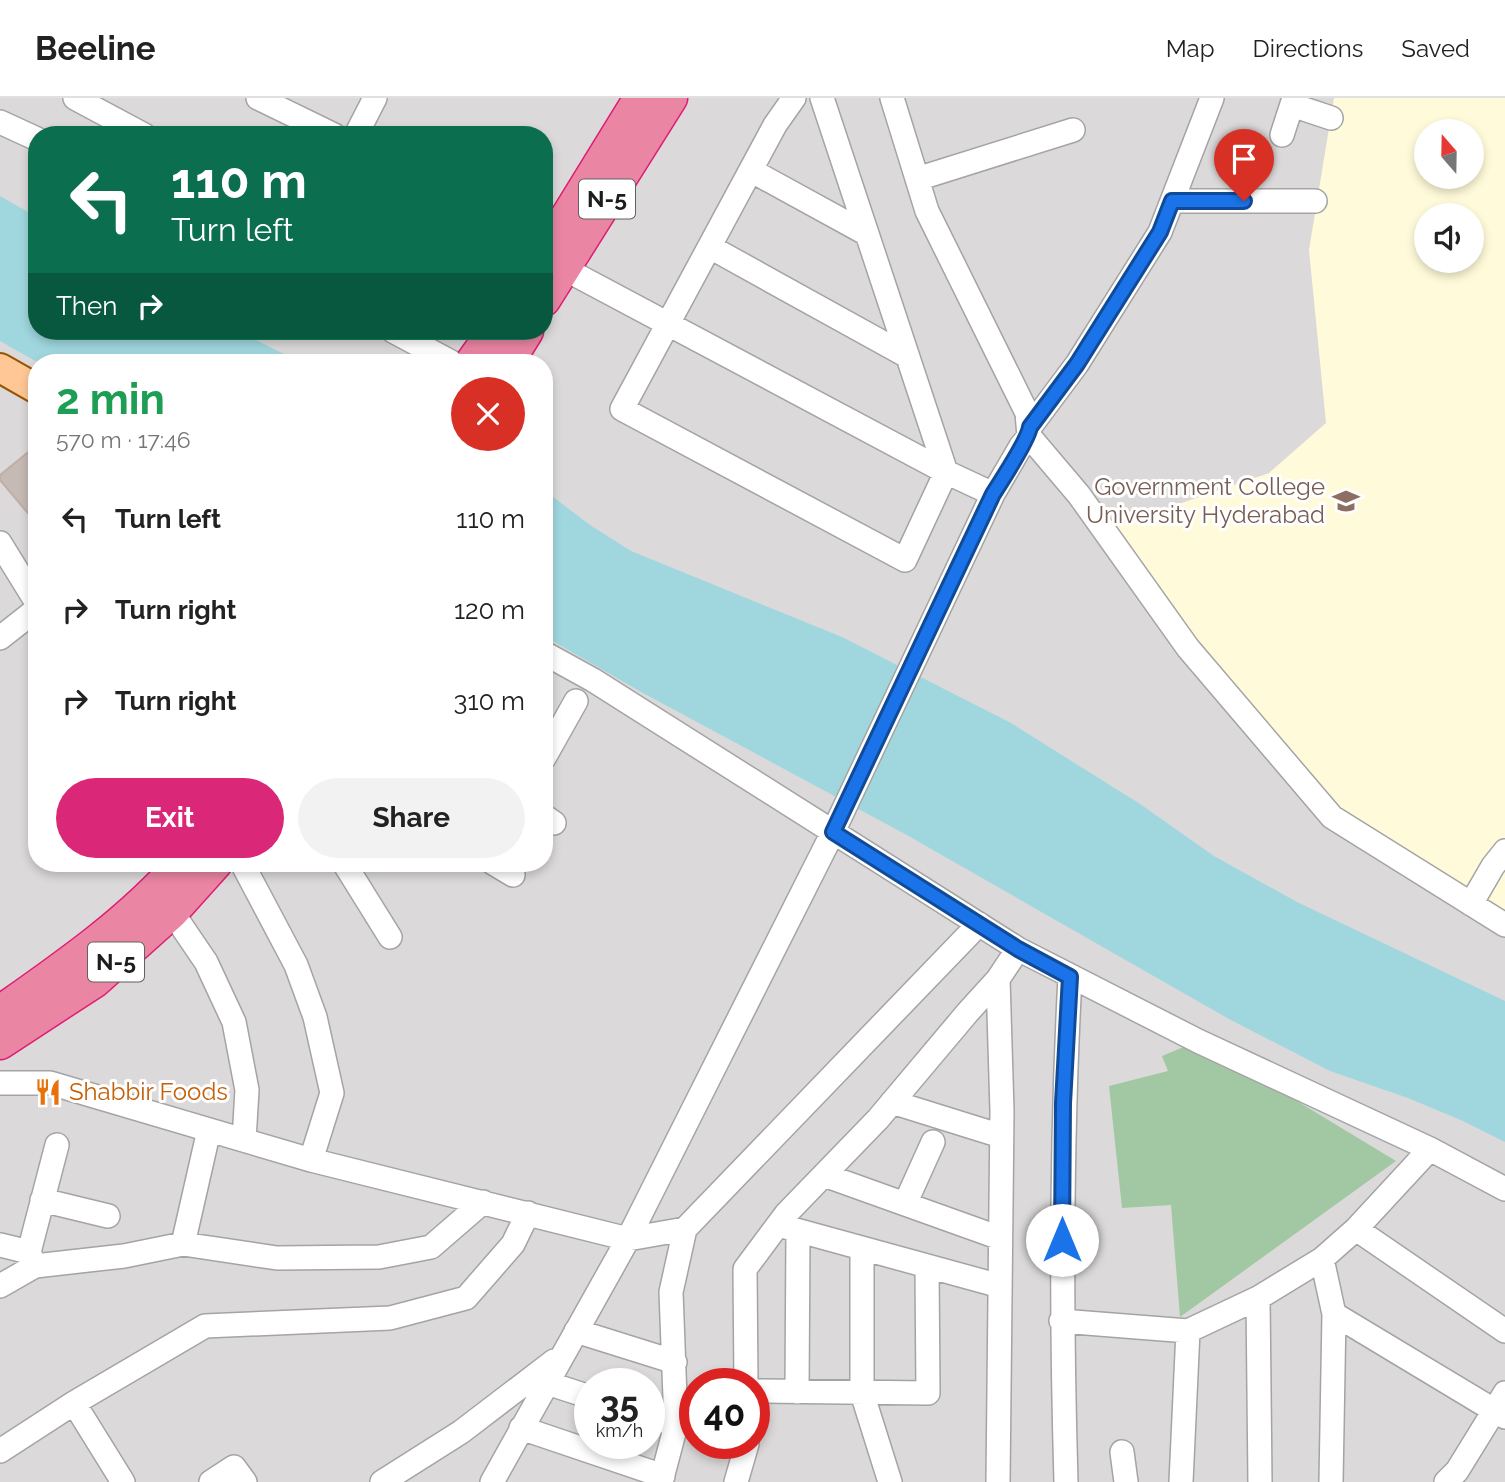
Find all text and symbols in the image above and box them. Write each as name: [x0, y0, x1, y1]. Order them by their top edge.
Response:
text: Beeline: [35, 29, 156, 68]
text: Map: [1166, 34, 1215, 63]
text: Directions: [1253, 34, 1363, 63]
text: Saved: [1401, 34, 1470, 63]
north arrow: [1414, 119, 1484, 189]
map controls: [1414, 119, 1484, 273]
pin: [1214, 129, 1274, 201]
icon: arrive: [1225, 140, 1263, 178]
text: 110 m: [171, 152, 307, 209]
icon: left: [56, 154, 147, 245]
road number: N-5: [579, 180, 635, 218]
button: sound: [1414, 203, 1484, 273]
text: Turn left: [171, 211, 293, 248]
icon: right: [131, 287, 169, 325]
text: Then: [56, 291, 117, 321]
text: 2 min: [56, 375, 165, 424]
button: close: [451, 377, 525, 451]
text: 570 m · 17:46: [56, 426, 191, 453]
place label: Government College University Hyderabad: [1086, 472, 1325, 529]
school or university icon: Government College University Hyderabad: [1331, 486, 1361, 516]
icon: left: [56, 500, 94, 538]
text: Turn left: [115, 504, 221, 534]
text: 110 m: [456, 504, 525, 534]
icon: right: [56, 591, 94, 629]
text: Turn right: [115, 595, 236, 625]
text: 120 m: [454, 595, 525, 625]
icon: right: [56, 682, 94, 720]
text: Turn right: [115, 686, 236, 716]
text: 310 m: [454, 686, 525, 716]
button: Exit: [56, 778, 284, 858]
button: Share: [298, 778, 525, 858]
road number: N-5: [88, 942, 144, 982]
restaurant icon: Shabbir Foods: [33, 1077, 63, 1107]
place label: Shabbir Foods: [69, 1077, 228, 1106]
position arrow: [1025, 1203, 1099, 1277]
speed limit sign: 40: [679, 1368, 770, 1459]
text: 35: [600, 1384, 639, 1425]
text: km/h: [596, 1420, 643, 1441]

